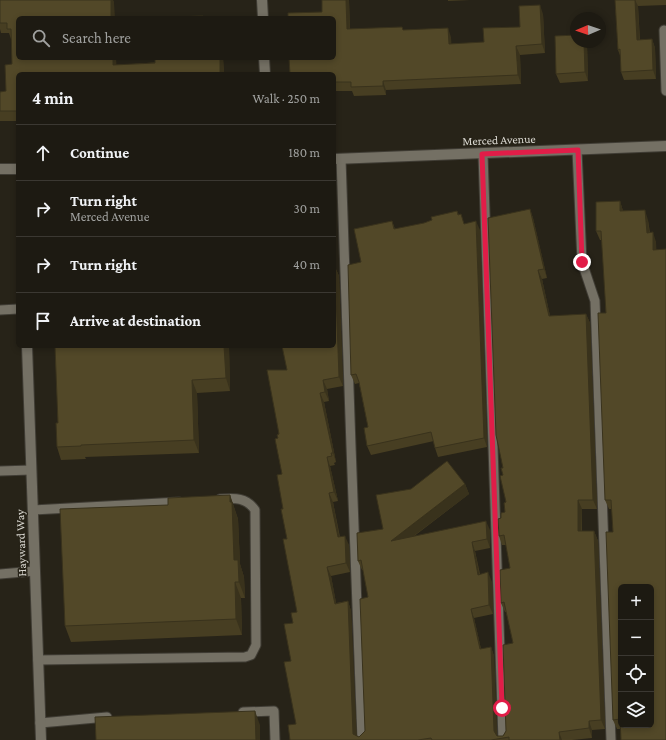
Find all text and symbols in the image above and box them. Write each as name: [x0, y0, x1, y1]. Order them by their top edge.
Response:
north arrow: [570, 12, 606, 48]
search box: [16, 16, 336, 60]
icon: search: [30, 27, 52, 49]
text: Search here: [62, 30, 131, 46]
text: 4 min: [32, 89, 74, 108]
text: Walk · 250 m: [252, 91, 320, 106]
street label: Merced Avenue: [462, 132, 536, 148]
icon: ahead: [32, 142, 54, 164]
text: Continue: [70, 145, 129, 161]
text: 180 m: [288, 145, 320, 160]
text: Turn right: [70, 193, 137, 209]
icon: right: [32, 198, 54, 220]
text: 30 m: [294, 201, 320, 216]
text: Merced Avenue: [70, 209, 149, 224]
route end: [573, 253, 591, 271]
icon: right: [32, 254, 54, 276]
text: Turn right: [70, 257, 137, 273]
text: 40 m: [293, 257, 320, 272]
icon: arrive: [32, 310, 54, 332]
text: Arrive at destination: [70, 313, 201, 329]
street label: Hayward Way: [13, 509, 29, 577]
map controls: [618, 584, 654, 728]
button: +: [618, 584, 654, 620]
button: −: [618, 620, 654, 656]
button: locate: [618, 656, 654, 692]
button: layers: [618, 692, 654, 728]
route start: [493, 699, 511, 717]

